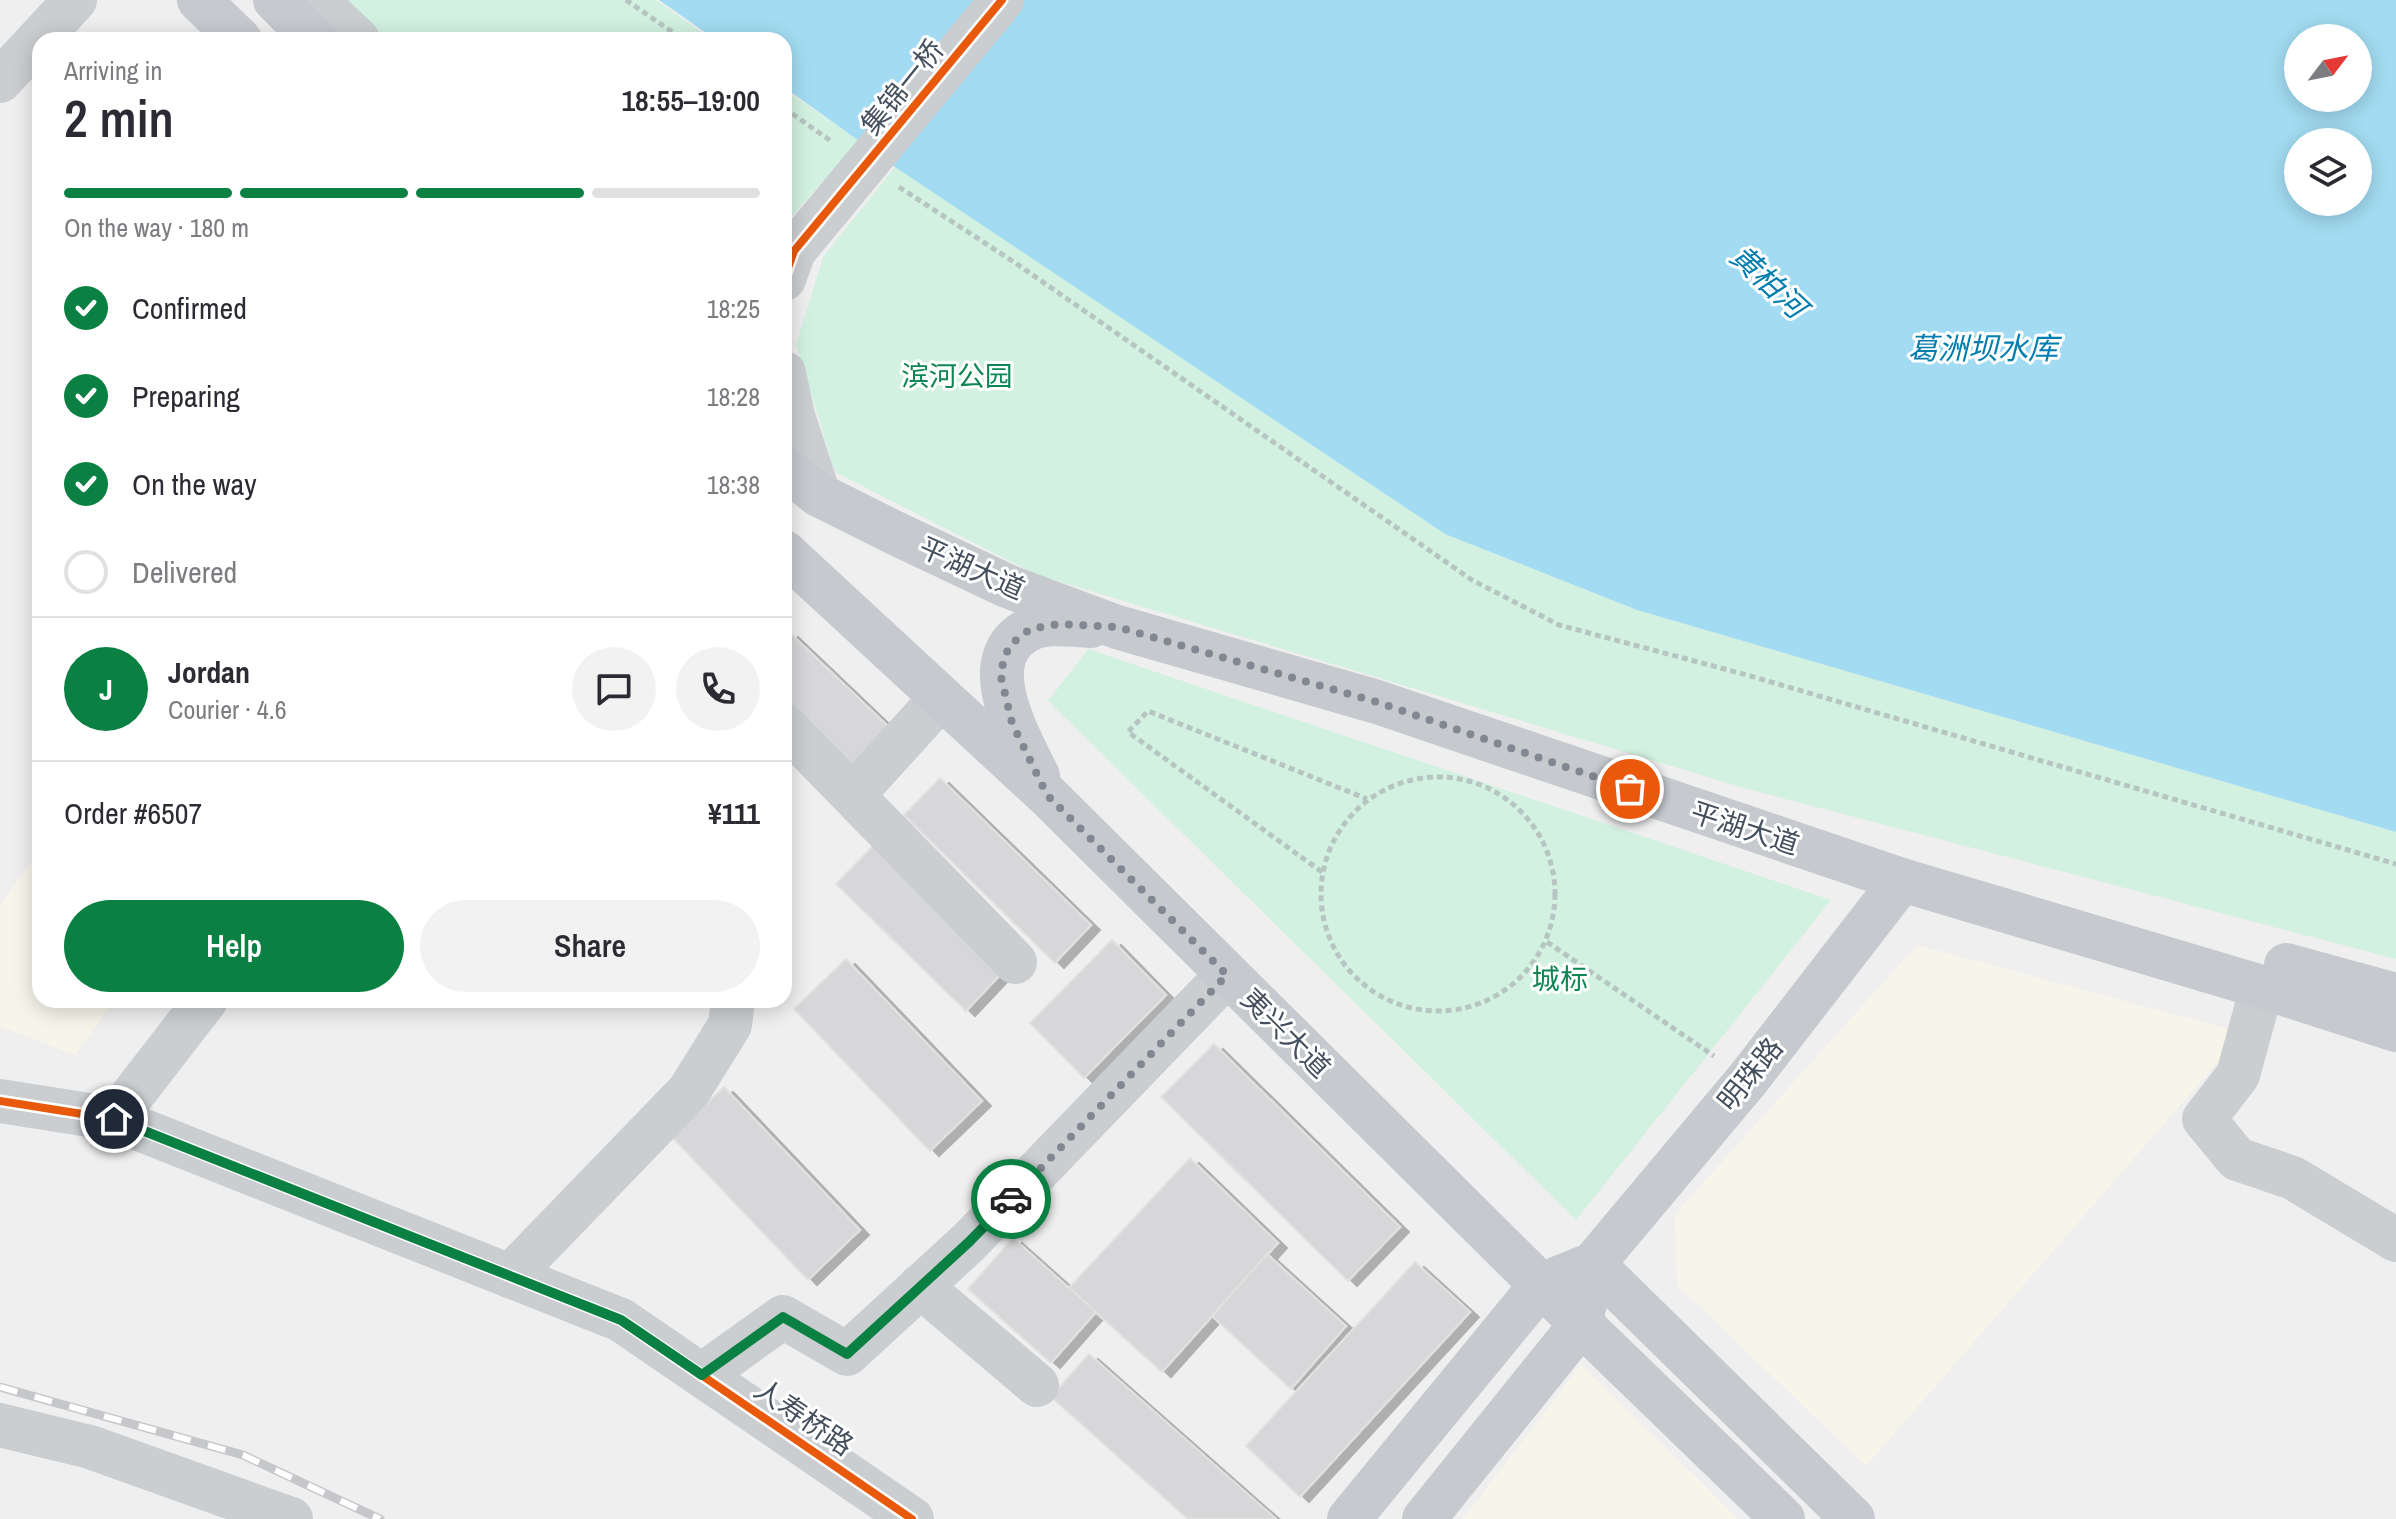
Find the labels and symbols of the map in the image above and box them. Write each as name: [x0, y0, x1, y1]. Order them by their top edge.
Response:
north arrow: [2284, 24, 2372, 112]
street label: 集锦一桥: [852, 32, 952, 142]
water label: 黄柏河: [1722, 236, 1819, 330]
water label: 葛洲坝水库: [1908, 328, 2063, 368]
park label: 滨河公园: [901, 357, 1013, 395]
street label: 平湖大道: [913, 528, 1031, 608]
pin: [1596, 755, 1664, 823]
street label: 平湖大道: [1686, 793, 1804, 863]
park label: 城标: [1532, 960, 1588, 998]
street label: 夷兴大道: [1233, 980, 1339, 1086]
street label: 明珠路: [1709, 1029, 1791, 1119]
pin: [80, 1085, 148, 1153]
courier: [971, 1159, 1051, 1239]
street label: 人寿桥路: [747, 1370, 861, 1464]

